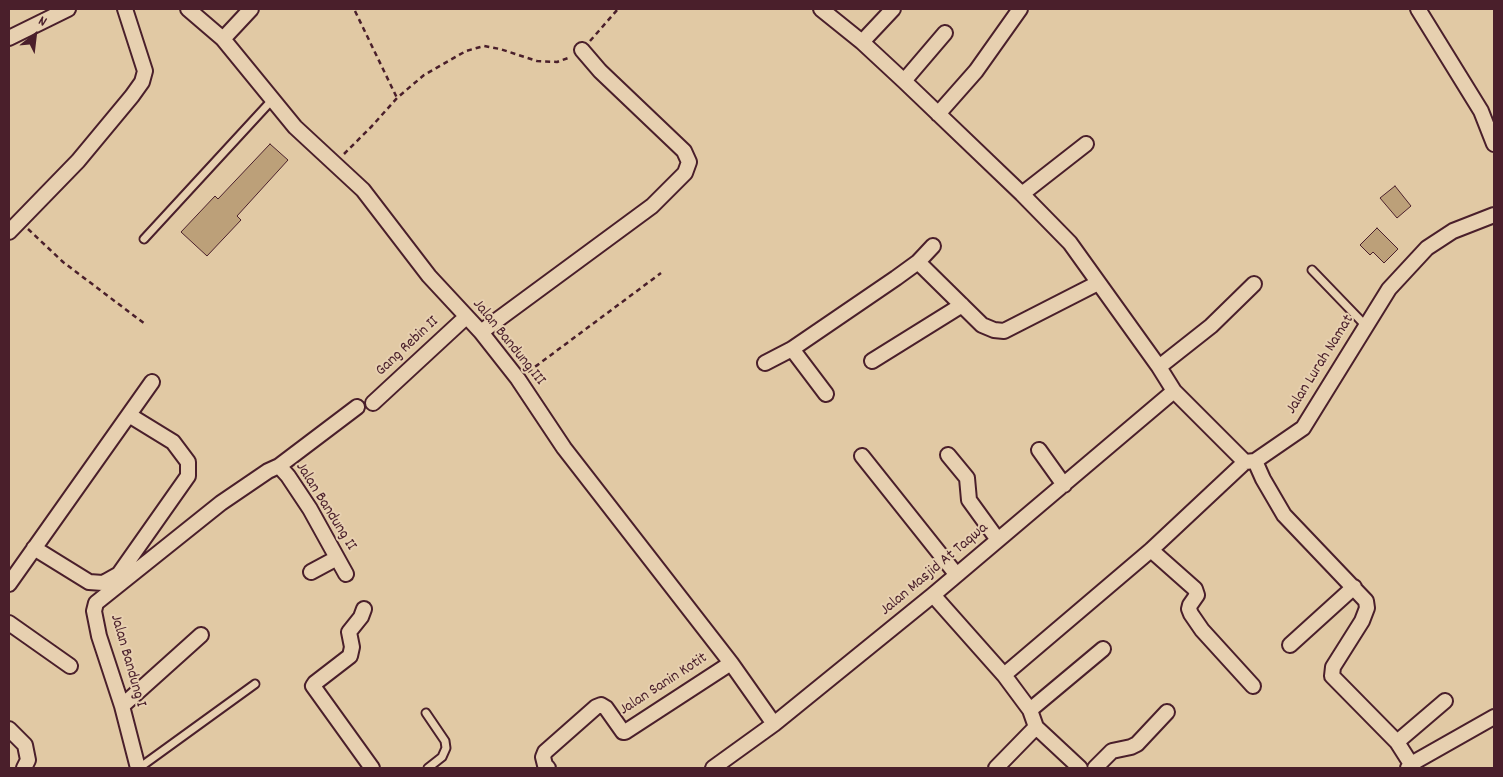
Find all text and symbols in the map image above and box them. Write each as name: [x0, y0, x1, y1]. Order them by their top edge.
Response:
north arrow: [10, 10, 60, 60]
text: N: [34, 11, 50, 32]
street label: Jalan Bandung III: [467, 296, 549, 390]
street label: Jalan Lurah Namat: [1283, 312, 1359, 418]
street label: Gang Rebin II: [372, 313, 444, 381]
street label: Jalan Bandung II: [290, 459, 360, 555]
street label: Jalan Masjid At Taqwa: [877, 519, 993, 621]
street label: Jalan Bandung I: [105, 612, 149, 710]
street label: Jalan Sanin Kotit: [616, 649, 712, 721]

